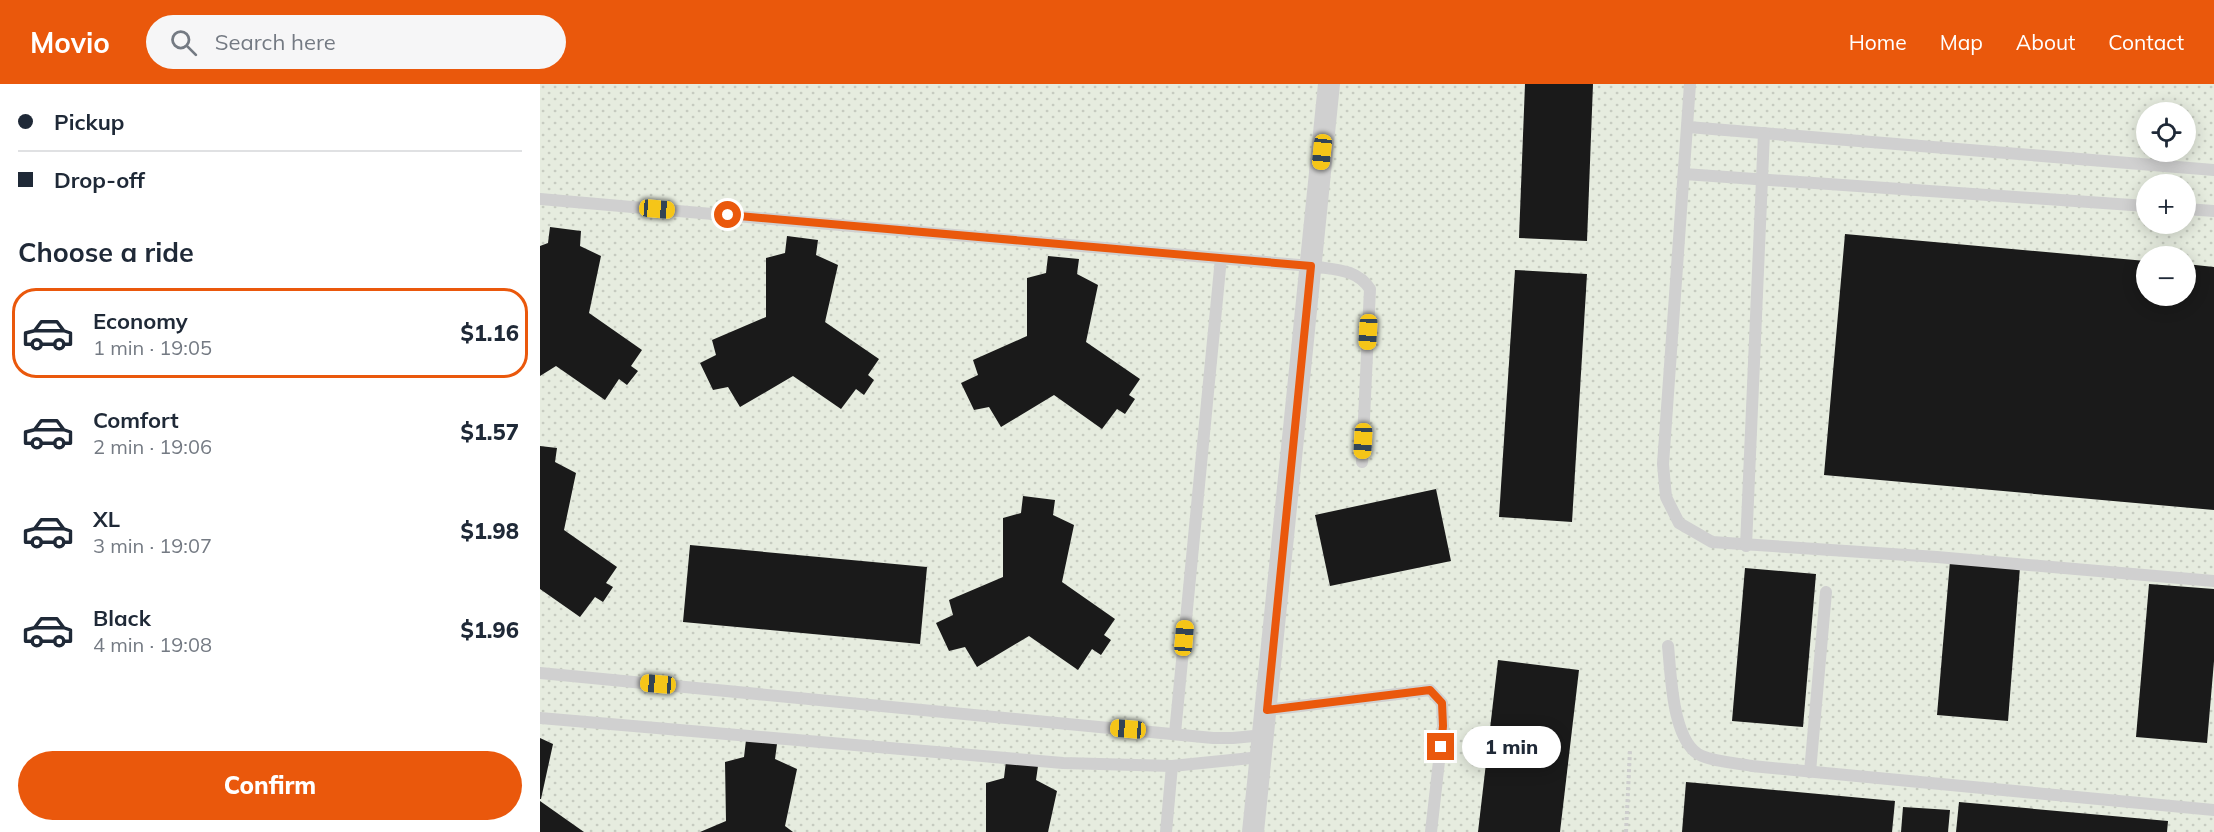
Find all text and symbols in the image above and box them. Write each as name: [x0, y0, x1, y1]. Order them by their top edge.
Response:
search box: [146, 15, 566, 69]
text: Movio: [30, 25, 110, 60]
icon: search: [167, 26, 200, 59]
text: Search here: [215, 28, 336, 56]
text: Home: [1849, 29, 1907, 55]
text: Map: [1940, 29, 1983, 55]
text: About: [2016, 29, 2075, 55]
text: Contact: [2108, 29, 2184, 55]
map controls: [2136, 102, 2196, 306]
button: locate: [2136, 102, 2196, 162]
text: Pickup: [54, 108, 124, 136]
car: [1311, 133, 1333, 171]
text: Drop-off: [54, 166, 145, 194]
button: +: [2136, 174, 2196, 234]
car: [638, 198, 676, 220]
route start: [714, 201, 741, 228]
text: Choose a ride: [18, 235, 194, 269]
button: −: [2136, 246, 2196, 306]
icon: car: [21, 306, 75, 360]
text: Economy: [93, 307, 188, 335]
car: [1358, 314, 1378, 350]
text: $1.16: [460, 319, 519, 347]
text: 1 min · 19:05: [93, 335, 212, 360]
icon: car: [21, 405, 75, 459]
text: Comfort: [93, 406, 179, 434]
text: $1.57: [460, 418, 519, 446]
car: [1353, 423, 1373, 459]
text: 2 min · 19:06: [93, 434, 212, 459]
icon: car: [21, 504, 75, 558]
text: XL: [93, 505, 120, 533]
text: $1.98: [460, 517, 519, 545]
text: 3 min · 19:07: [93, 533, 212, 558]
icon: car: [21, 603, 75, 657]
text: Black: [93, 604, 151, 632]
text: $1.96: [460, 616, 519, 644]
car: [1173, 619, 1195, 657]
text: 4 min · 19:08: [93, 632, 212, 657]
car: [639, 673, 677, 695]
car: [1109, 718, 1147, 740]
callout: 1 min: [1462, 726, 1561, 768]
route end: [1427, 733, 1454, 760]
text: 1 min: [1485, 734, 1538, 759]
button: Confirm: [18, 751, 522, 820]

